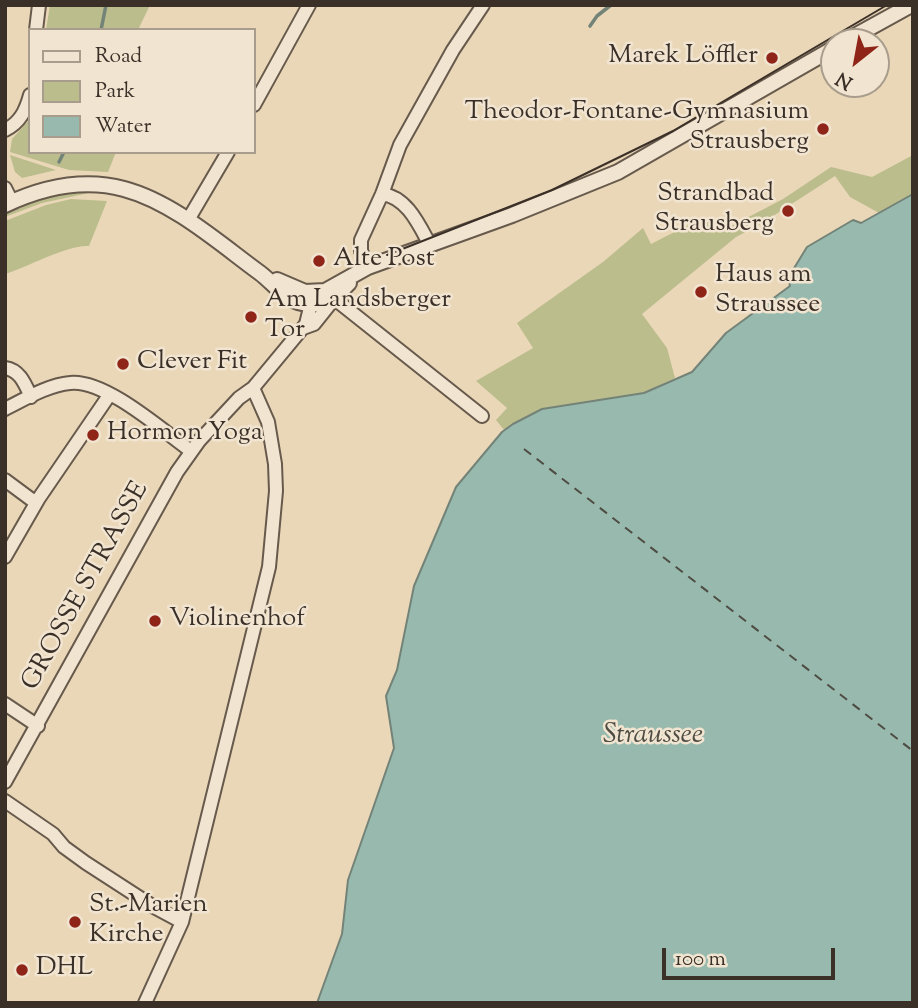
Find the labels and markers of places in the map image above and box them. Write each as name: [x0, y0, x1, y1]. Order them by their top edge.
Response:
place label: Marek Löffler: [608, 42, 758, 74]
marker: Marek Löffler: [764, 50, 780, 66]
place label: Theodor-Fontane-Gymnasium Strausberg: [465, 98, 809, 160]
marker: Theodor-Fontane-Gymnasium Strausberg: [815, 121, 831, 137]
place label: Strandbad Strausberg: [655, 180, 774, 242]
marker: Strandbad Strausberg: [780, 203, 796, 219]
place label: Alte Post: [333, 245, 435, 277]
marker: Alte Post: [311, 253, 327, 269]
place label: Haus am Straussee: [715, 261, 820, 322]
marker: Haus am Straussee: [693, 284, 709, 300]
place label: Am Landsberger Tor: [265, 286, 451, 348]
marker: Am Landsberger Tor: [243, 309, 259, 325]
place label: Clever Fit: [137, 348, 247, 380]
marker: Clever Fit: [115, 356, 131, 372]
place label: Hormon Yoga: [107, 419, 263, 451]
marker: Hormon Yoga: [85, 427, 101, 443]
place label: Violinenhof: [169, 605, 305, 637]
marker: Violinenhof: [147, 613, 163, 629]
place label: St.-Marien Kirche: [89, 891, 208, 953]
marker: St.-Marien Kirche: [67, 914, 83, 930]
place label: DHL: [36, 954, 93, 986]
marker: DHL: [14, 962, 30, 978]

